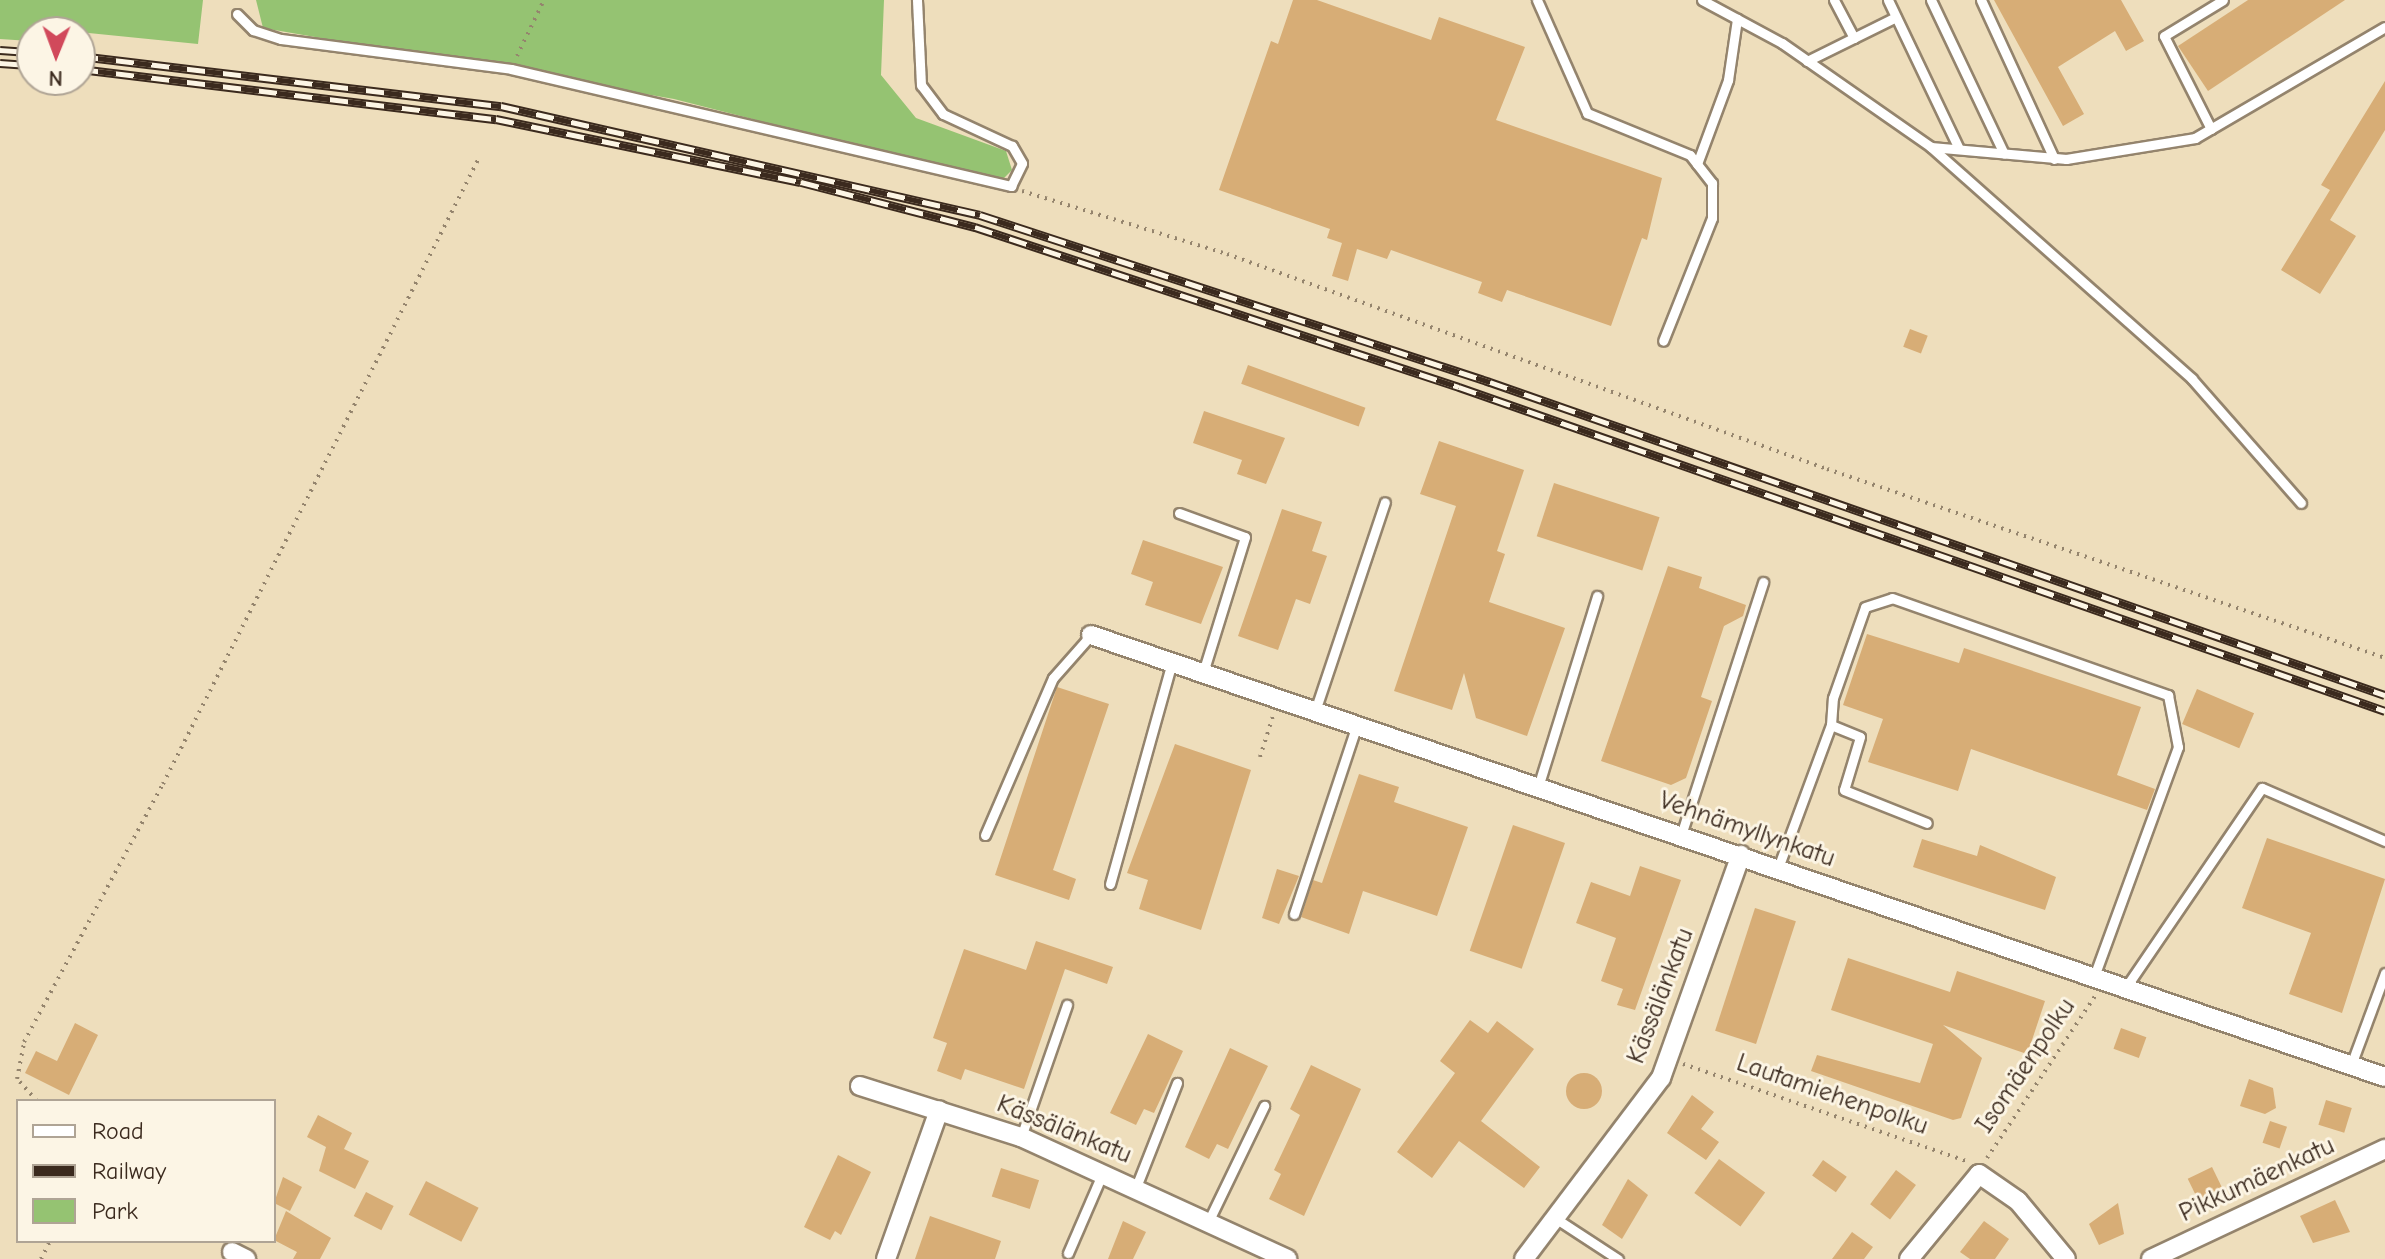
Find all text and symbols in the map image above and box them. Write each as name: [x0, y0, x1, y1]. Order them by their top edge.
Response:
north arrow: [16, 16, 96, 96]
text: N: [48, 65, 63, 91]
street label: Vehnämyllynkatu: [1655, 785, 1839, 875]
street label: Kässälänkatu: [1621, 924, 1701, 1068]
street label: Isomäenpolku: [1969, 993, 2083, 1139]
street label: Lautamiehenpolku: [1732, 1048, 1932, 1142]
street label: Kässälänkatu: [992, 1089, 1136, 1171]
legend: [16, 1099, 276, 1243]
text: Road: [92, 1117, 144, 1145]
street label: Pikkumäenkatu: [2175, 1130, 2339, 1230]
text: Railway: [92, 1157, 166, 1185]
text: Park: [92, 1197, 138, 1225]

